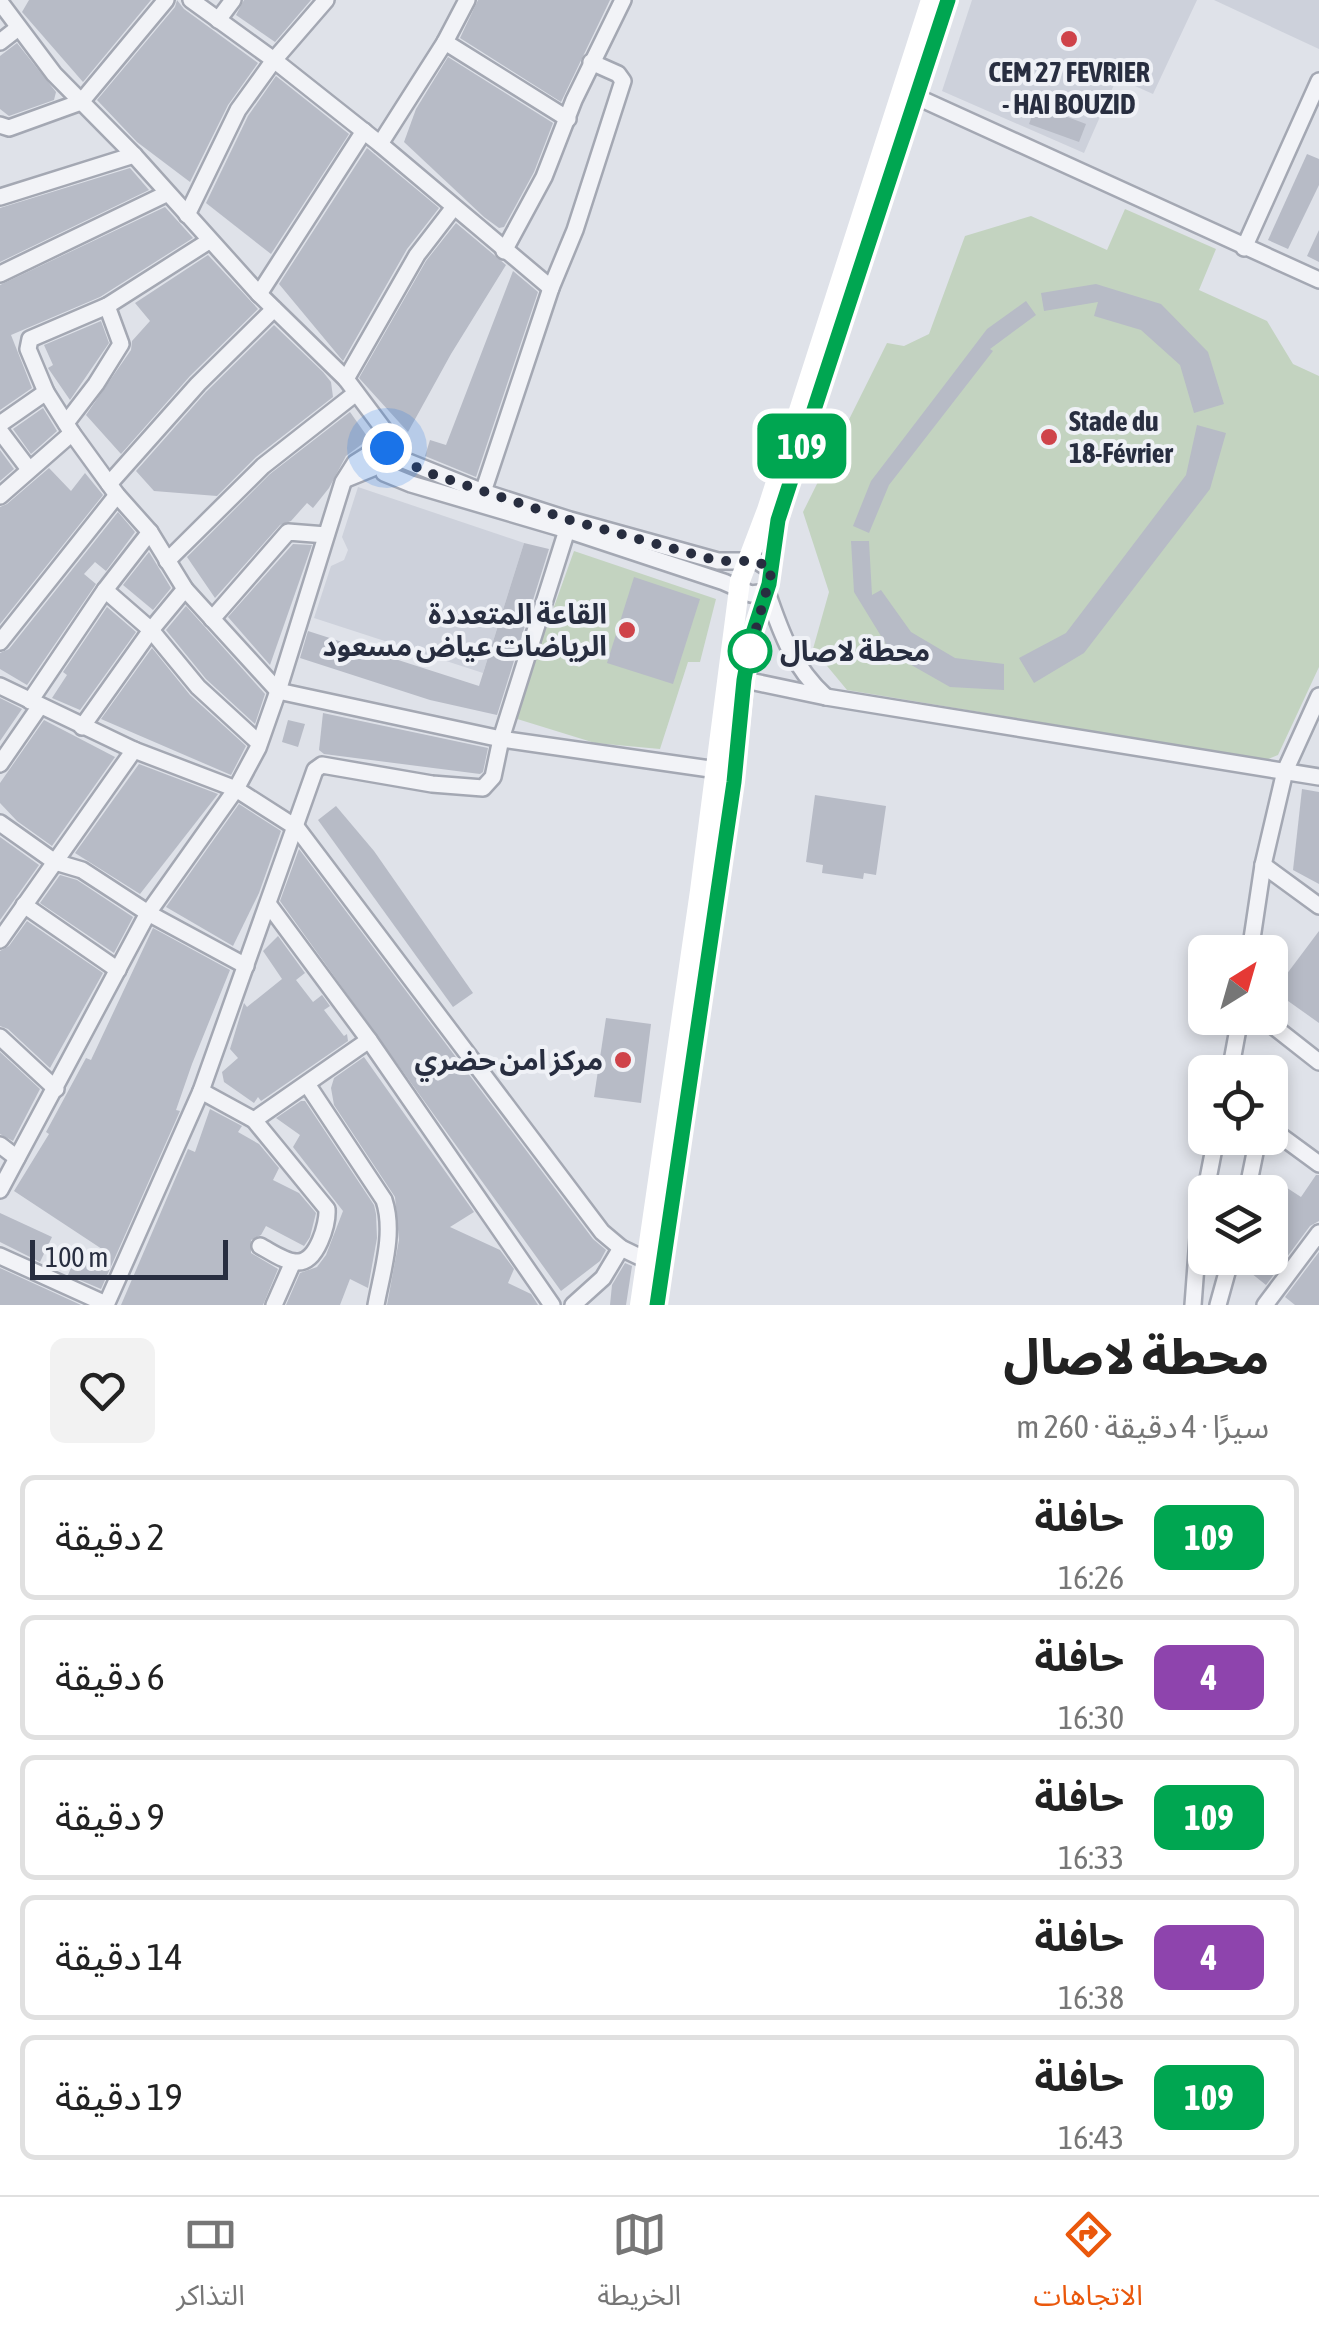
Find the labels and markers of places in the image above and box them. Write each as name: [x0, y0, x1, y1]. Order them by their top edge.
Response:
marker: CEM 27 FEVRIER - HAI BOUZID: [1058, 28, 1080, 50]
place label: CEM 27 FEVRIER - HAI BOUZID: [988, 56, 1150, 120]
place label: Stade du 18-Février: [1069, 405, 1173, 469]
marker: Stade du 18-Février: [1038, 426, 1060, 448]
place label: القاعة المتعددة الرياضات عياض مسعود: [323, 598, 607, 663]
marker: القاعة المتعددة الرياضات عياض مسعود: [616, 619, 638, 641]
marker: محطة لاصال: [729, 630, 771, 672]
place label: محطة لاصال: [780, 635, 930, 667]
place label: مركز امن حضري: [414, 1044, 603, 1082]
marker: مركز امن حضري: [612, 1049, 634, 1071]

